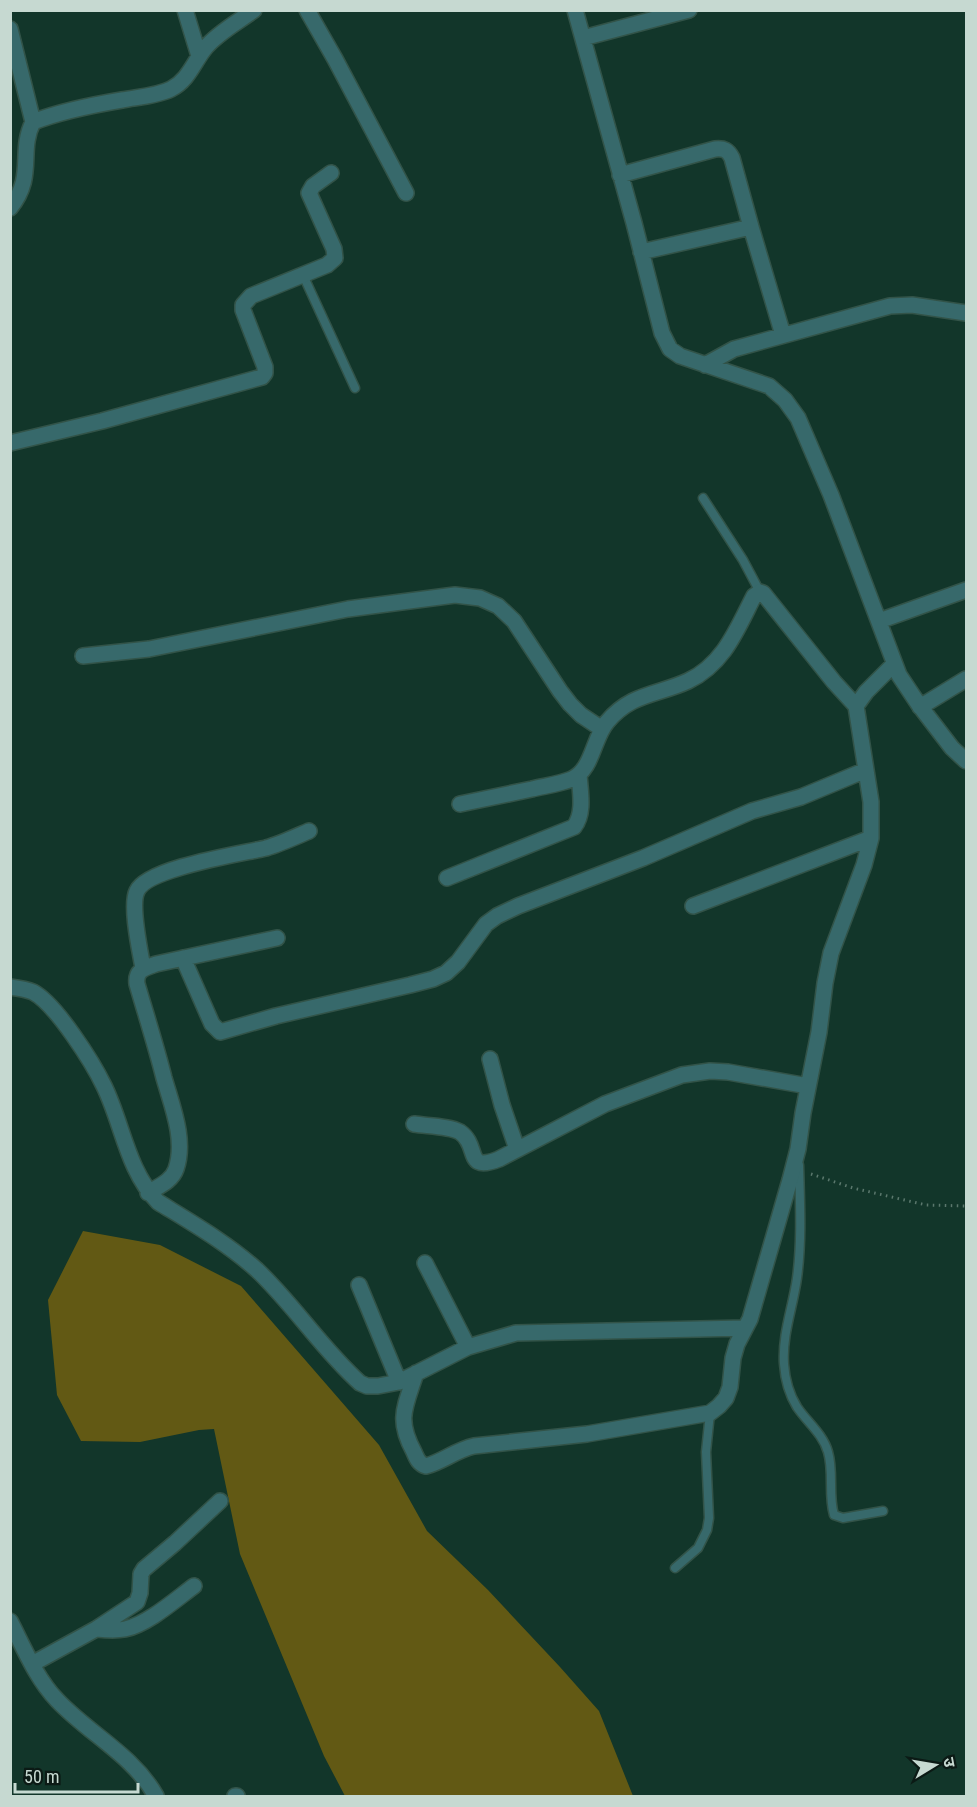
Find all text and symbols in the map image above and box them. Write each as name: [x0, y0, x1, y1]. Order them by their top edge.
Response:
north arrow: [905, 1735, 965, 1795]
scale bar: [15, 1756, 138, 1794]
text: उ: [939, 1756, 960, 1769]
text: 50 m: [24, 1766, 59, 1787]

